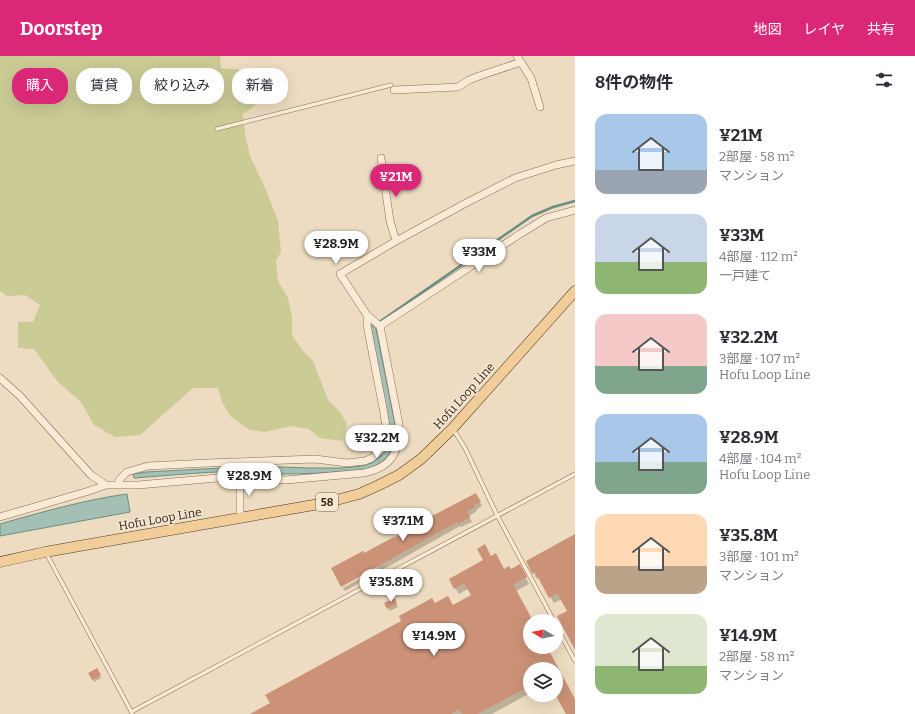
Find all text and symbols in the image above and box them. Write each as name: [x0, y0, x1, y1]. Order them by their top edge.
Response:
text: Doorstep: [20, 17, 103, 40]
text: 地図: [753, 21, 781, 38]
text: レイヤ: [803, 21, 845, 38]
text: 共有: [867, 21, 895, 38]
chip: 購入: [12, 68, 68, 104]
chip: 賃貸: [76, 68, 132, 104]
chip: 絞り込み: [140, 68, 224, 104]
chip: 新着: [232, 68, 288, 104]
icon: filters: [873, 69, 895, 91]
text: 8件の物件: [595, 72, 673, 93]
text: ¥21M: [719, 125, 763, 146]
icon: home: [627, 130, 675, 178]
text: 2部屋 · 58 m²: [719, 149, 794, 164]
pin: ¥21M: [372, 164, 420, 198]
text: マンション: [719, 168, 784, 183]
text: ¥21M: [379, 169, 413, 184]
text: ¥33M: [719, 225, 764, 246]
icon: home: [627, 230, 675, 278]
pin: ¥28.9M: [303, 231, 369, 265]
text: ¥28.9M: [313, 236, 359, 251]
pin: ¥33M: [455, 239, 503, 273]
text: ¥33M: [462, 244, 496, 259]
text: 4部屋 · 112 m²: [719, 249, 798, 264]
text: 一戸建て: [719, 268, 771, 283]
text: ¥32.2M: [719, 327, 778, 348]
icon: home: [627, 330, 675, 378]
text: 3部屋 · 107 m²: [719, 351, 800, 366]
street label: Hofu Loop Line: [431, 360, 497, 432]
text: Hofu Loop Line: [719, 367, 810, 382]
pin: ¥32.2M: [344, 425, 410, 459]
text: ¥28.9M: [719, 427, 779, 448]
text: ¥32.2M: [354, 430, 400, 445]
icon: home: [627, 430, 675, 478]
text: 4部屋 · 104 m²: [719, 451, 801, 466]
pin: ¥28.9M: [216, 463, 282, 497]
text: Hofu Loop Line: [719, 467, 810, 482]
text: ¥28.9M: [226, 468, 272, 483]
road number: 58: [316, 493, 338, 511]
street label: Hofu Loop Line: [117, 505, 203, 533]
pin: ¥37.1M: [370, 508, 436, 542]
text: ¥37.1M: [382, 513, 424, 528]
text: ¥35.8M: [719, 525, 778, 546]
icon: home: [627, 530, 675, 578]
text: 3部屋 · 101 m²: [719, 549, 799, 564]
text: マンション: [719, 568, 784, 583]
pin: ¥35.8M: [358, 569, 424, 603]
text: ¥35.8M: [368, 574, 414, 589]
north arrow: [523, 614, 563, 654]
map controls: [523, 614, 563, 702]
pin: ¥14.9M: [401, 623, 467, 657]
text: ¥14.9M: [719, 625, 777, 646]
text: ¥14.9M: [412, 628, 456, 643]
icon: home: [627, 630, 675, 678]
text: 2部屋 · 58 m²: [719, 649, 794, 664]
button: layers: [523, 662, 563, 702]
text: マンション: [719, 668, 784, 683]

